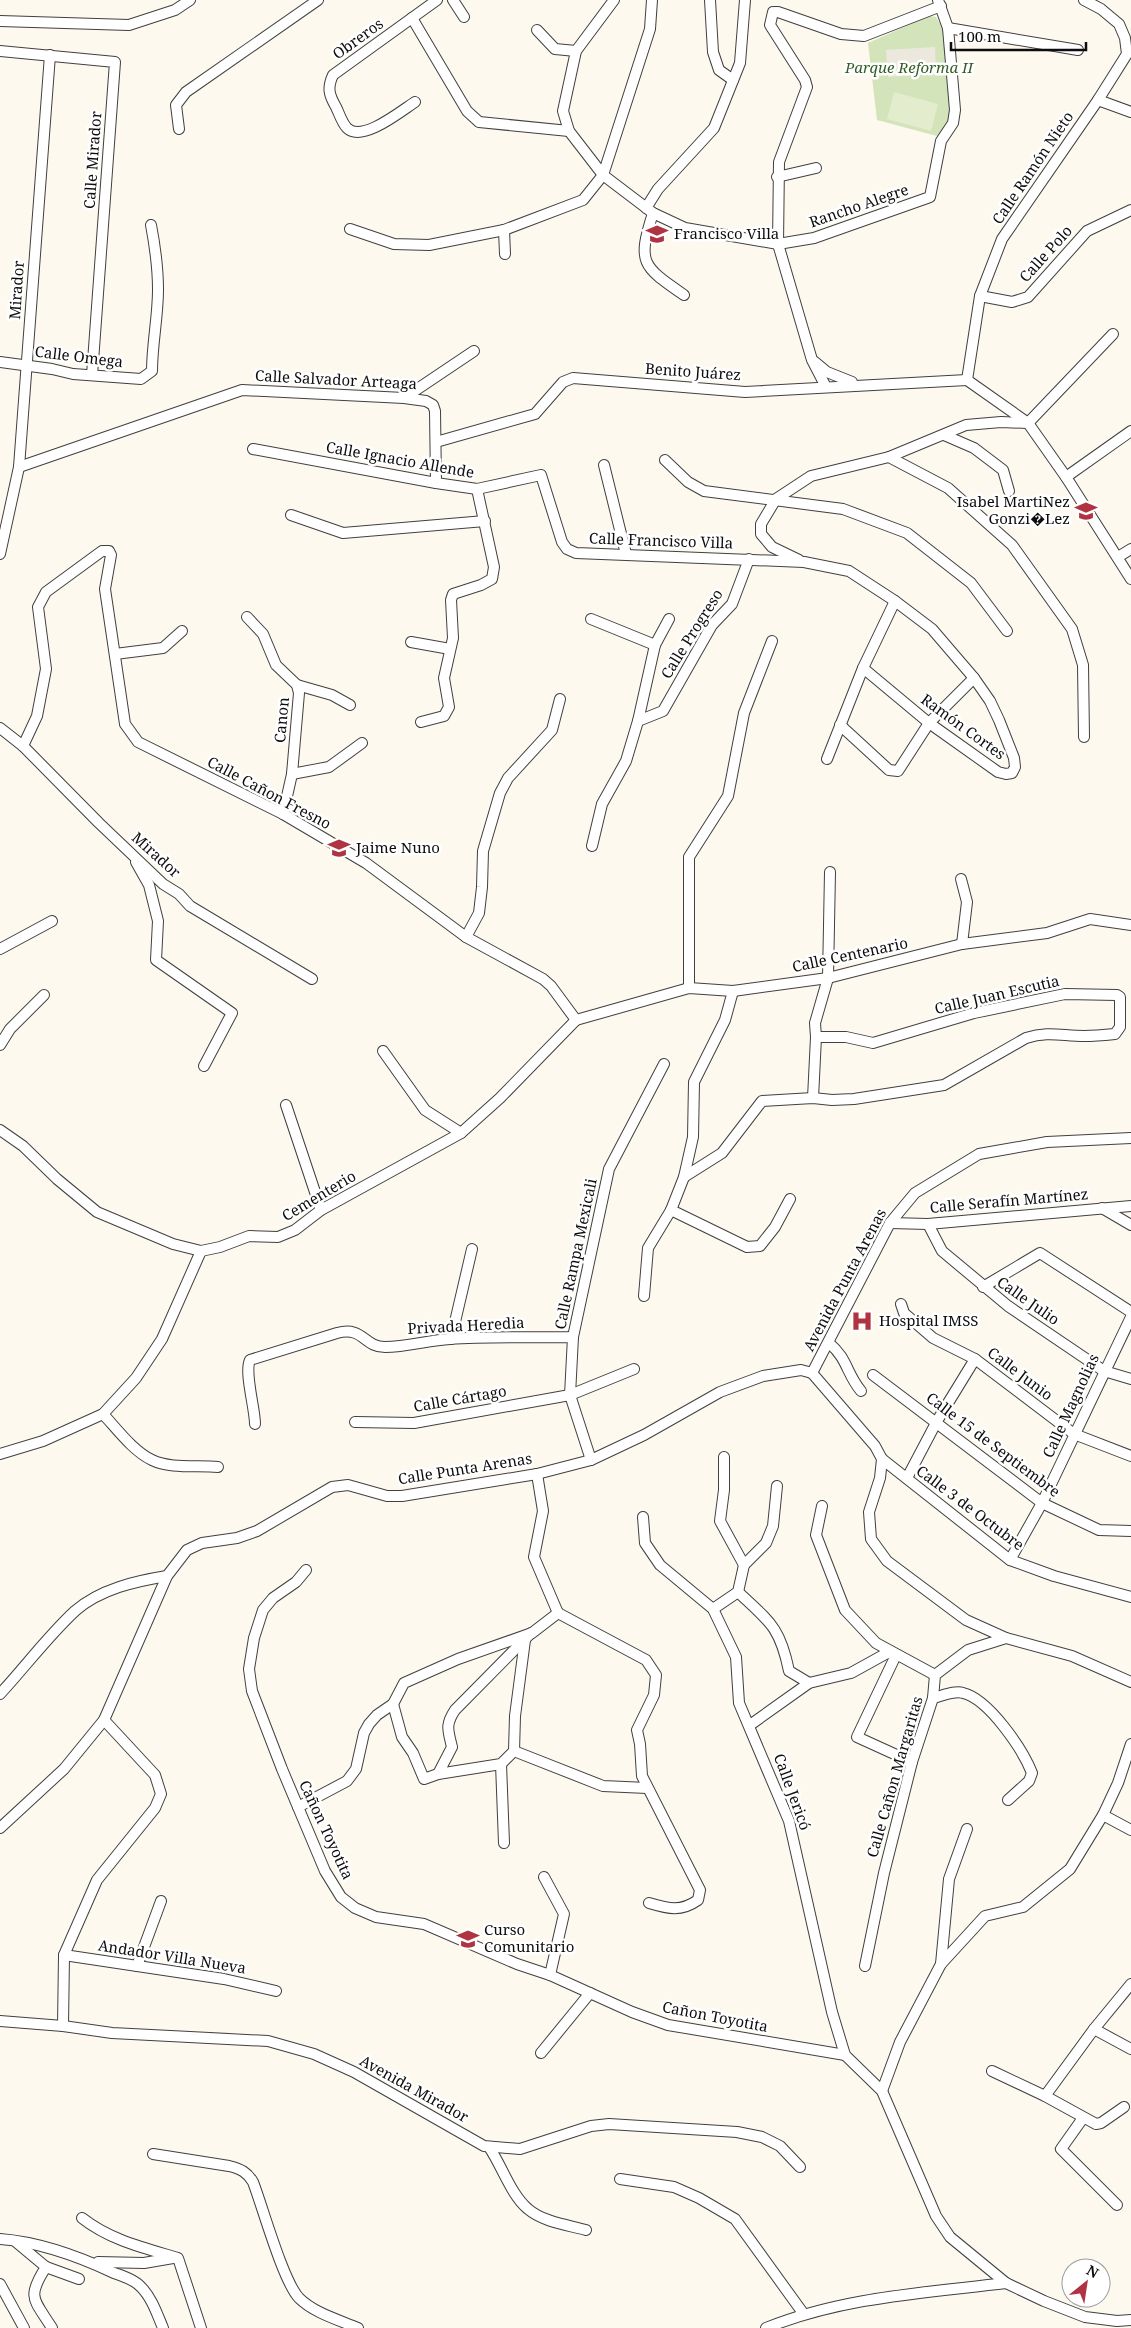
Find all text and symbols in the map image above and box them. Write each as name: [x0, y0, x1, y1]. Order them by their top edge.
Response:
street label: Obreros: [328, 13, 387, 63]
scale bar: [951, 20, 1086, 52]
text: 100 m: [958, 26, 1001, 46]
park label: Parque Reforma II: [844, 57, 975, 77]
street label: Calle Ramón Nieto: [987, 107, 1077, 228]
street label: Calle Mirador: [79, 110, 105, 209]
street label: Rancho Alegre: [806, 179, 911, 231]
school or university icon: Francisco Villa: [644, 221, 670, 247]
street label: Calle Polo: [1014, 221, 1076, 286]
place label: Francisco Villa: [674, 223, 779, 243]
street label: Mirador: [4, 260, 28, 320]
street label: Calle Omega: [34, 341, 124, 371]
street label: Benito Juárez: [644, 358, 742, 384]
street label: Calle Salvador Arteaga: [255, 365, 417, 393]
street label: Calle Ignacio Allende: [325, 436, 476, 482]
place label: Isabel MartiNez Gonzi�Lez: [957, 491, 1070, 528]
school or university icon: Isabel MartiNez Gonzi�Lez: [1073, 498, 1099, 524]
street label: Calle Francisco Villa: [589, 527, 733, 553]
street label: Calle Progreso: [656, 585, 727, 682]
street label: Ramón Cortes: [917, 689, 1010, 764]
street label: Canon: [269, 696, 293, 744]
street label: Calle Cañon Fresno: [204, 751, 335, 833]
street label: Mirador: [128, 827, 185, 881]
school or university icon: Jaime Nuno: [326, 835, 352, 861]
place label: Jaime Nuno: [355, 837, 440, 857]
street label: Calle Centenario: [790, 932, 909, 976]
street label: Calle Juan Escutia: [932, 970, 1061, 1018]
street label: Cementerio: [278, 1165, 359, 1225]
street label: Calle Rampa Mexicali: [549, 1176, 601, 1331]
street label: Calle Serafín Martínez: [929, 1183, 1089, 1217]
street label: Avenida Punta Arenas: [798, 1205, 890, 1354]
street label: Calle Julio: [993, 1271, 1064, 1329]
hospital icon: Hospital IMSS: [849, 1308, 875, 1334]
place label: Hospital IMSS: [879, 1310, 979, 1330]
street label: Privada Heredia: [407, 1312, 525, 1338]
street label: Calle Junio: [984, 1342, 1057, 1404]
street label: Calle Magnolias: [1037, 1350, 1103, 1461]
street label: Calle Cártago: [412, 1380, 508, 1416]
street label: Calle 15 de Septiembre: [923, 1387, 1065, 1501]
street label: Calle Punta Arenas: [396, 1448, 533, 1488]
street label: Calle 3 de Octubre: [913, 1460, 1029, 1554]
street label: Calle Cañon Margaritas: [861, 1694, 927, 1860]
street label: Calle Jericó: [770, 1751, 816, 1833]
street label: Cañon Toyotita: [295, 1777, 359, 1882]
place label: Curso Comunitario: [484, 1919, 574, 1956]
school or university icon: Curso Comunitario: [455, 1926, 481, 1952]
street label: Andador Villa Nueva: [97, 1934, 248, 1978]
street label: Cañon Toyotita: [661, 1996, 770, 2036]
street label: Avenida Mirador: [357, 2050, 472, 2126]
north arrow: [1061, 2258, 1111, 2308]
text: N: [1083, 2260, 1102, 2282]

